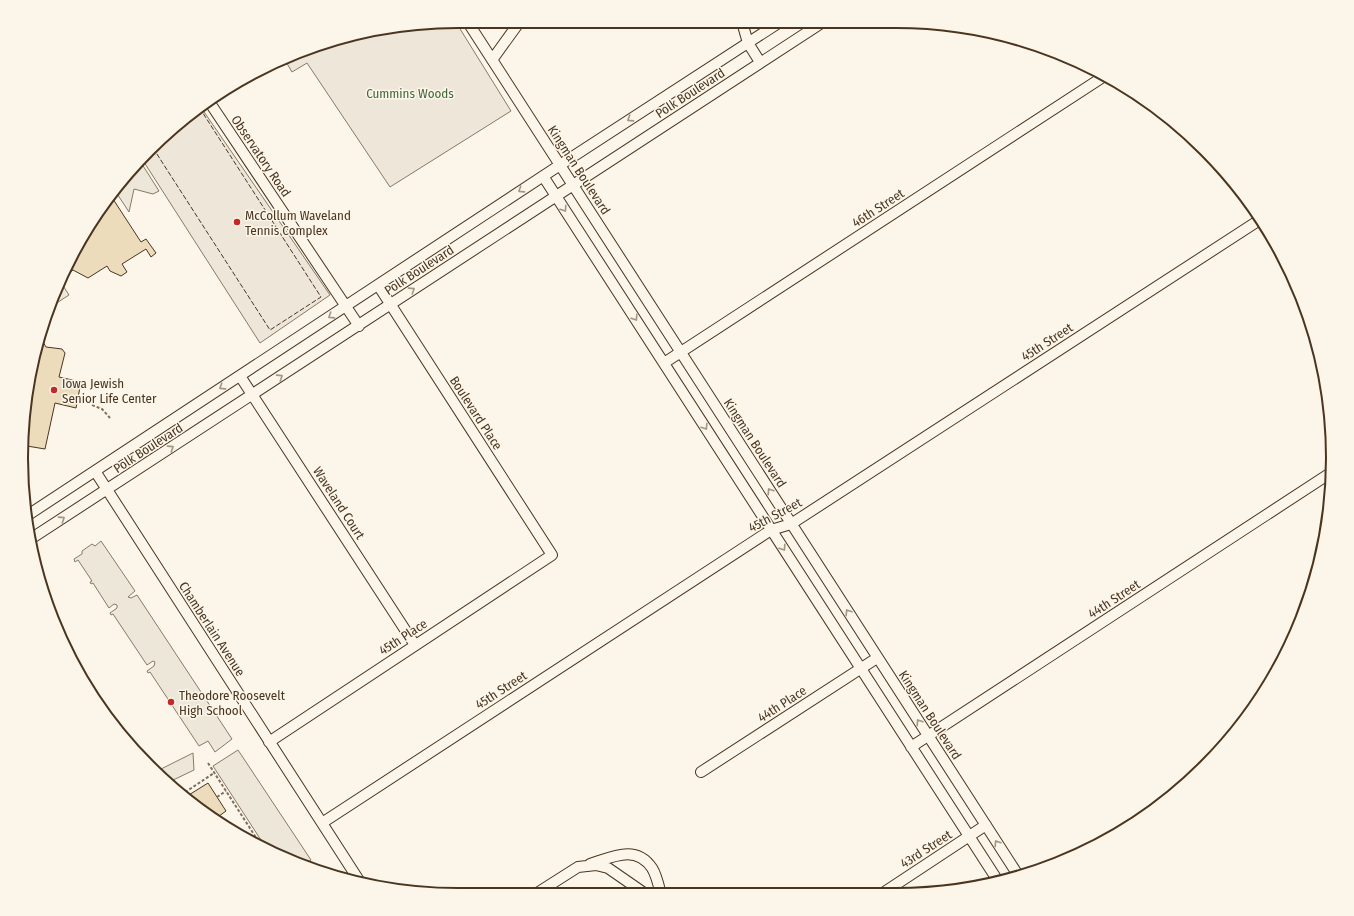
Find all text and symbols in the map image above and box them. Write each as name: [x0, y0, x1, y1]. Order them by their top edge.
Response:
street label: Polk Boulevard: [653, 65, 727, 121]
park label: Cummins Woods: [366, 86, 454, 101]
street label: Observatory Road: [228, 113, 294, 199]
one-way arrow: [627, 115, 634, 122]
street label: Kingman Boulevard: [545, 123, 613, 217]
street label: 46th Street: [849, 185, 907, 230]
one-way arrow: [518, 186, 525, 193]
one-way arrow: [560, 205, 567, 212]
place label: McCollum Waveland Tennis Complex: [245, 208, 351, 238]
marker: McCollum Waveland Tennis Complex: [232, 217, 242, 227]
street label: Polk Boulevard: [382, 242, 456, 298]
one-way arrow: [408, 288, 415, 295]
one-way arrow: [328, 311, 335, 319]
one-way arrow: [630, 314, 638, 321]
street label: 45th Street: [1019, 319, 1076, 364]
street label: Boulevard Place: [447, 373, 505, 453]
one-way arrow: [276, 374, 283, 382]
place label: Iowa Jewish Senior Life Center: [62, 376, 157, 406]
one-way arrow: [220, 383, 227, 390]
marker: Iowa Jewish Senior Life Center: [49, 385, 59, 395]
street label: Kingman Boulevard: [721, 396, 789, 490]
street label: Polk Boulevard: [111, 420, 185, 476]
one-way arrow: [700, 423, 708, 430]
one-way arrow: [167, 445, 174, 453]
street label: Waveland Court: [310, 464, 368, 543]
one-way arrow: [768, 488, 775, 495]
street label: 45th Street: [746, 494, 805, 535]
one-way arrow: [58, 516, 65, 524]
one-way arrow: [778, 544, 786, 551]
street label: 44th Street: [1085, 576, 1143, 621]
street label: Chamberlain Avenue: [176, 579, 248, 679]
one-way arrow: [846, 610, 853, 617]
street label: 45th Place: [376, 616, 430, 658]
street label: 45th Street: [473, 667, 530, 712]
street label: Kingman Boulevard: [896, 668, 964, 762]
street label: 44th Place: [755, 683, 809, 725]
place label: Theodore Roosevelt High School: [179, 688, 286, 718]
marker: Theodore Roosevelt High School: [166, 697, 176, 707]
one-way arrow: [916, 719, 924, 726]
street label: 43rd Street: [898, 826, 955, 871]
one-way arrow: [994, 840, 1002, 847]

